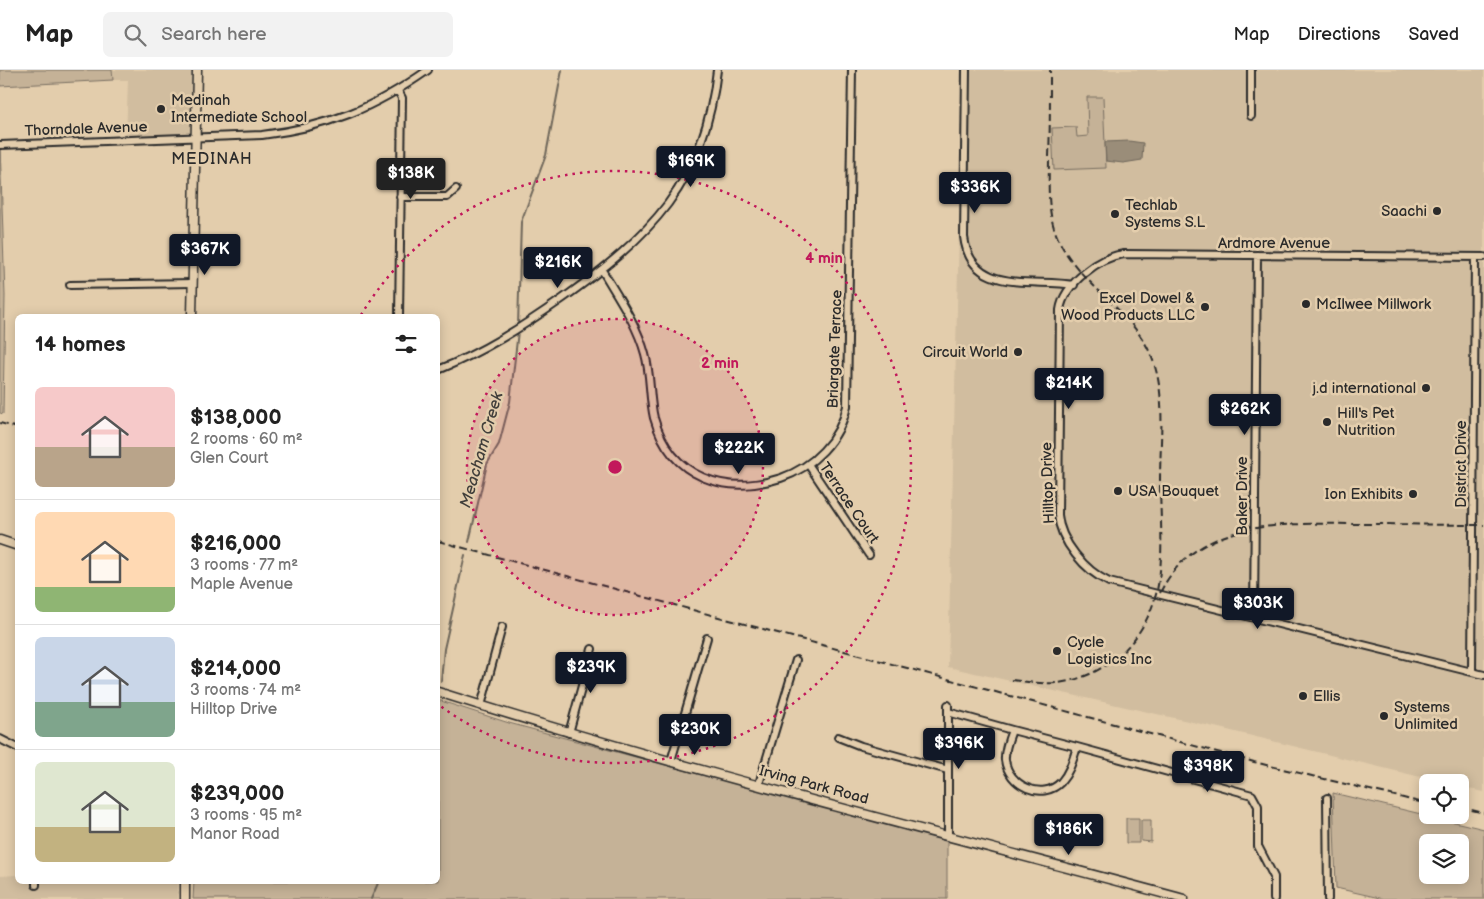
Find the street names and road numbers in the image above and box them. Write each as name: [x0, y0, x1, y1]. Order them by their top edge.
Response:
street label: Thorndale Avenue: [24, 117, 148, 141]
street label: Ardmore Avenue: [1218, 234, 1330, 253]
street label: Briargate Terrace: [823, 289, 847, 409]
street label: District Drive: [1452, 420, 1471, 508]
street label: Hilltop Drive: [1037, 442, 1059, 524]
street label: Baker Drive: [1233, 456, 1252, 536]
street label: Terrace Court: [815, 459, 883, 548]
street label: Irving Park Road: [757, 761, 871, 809]

